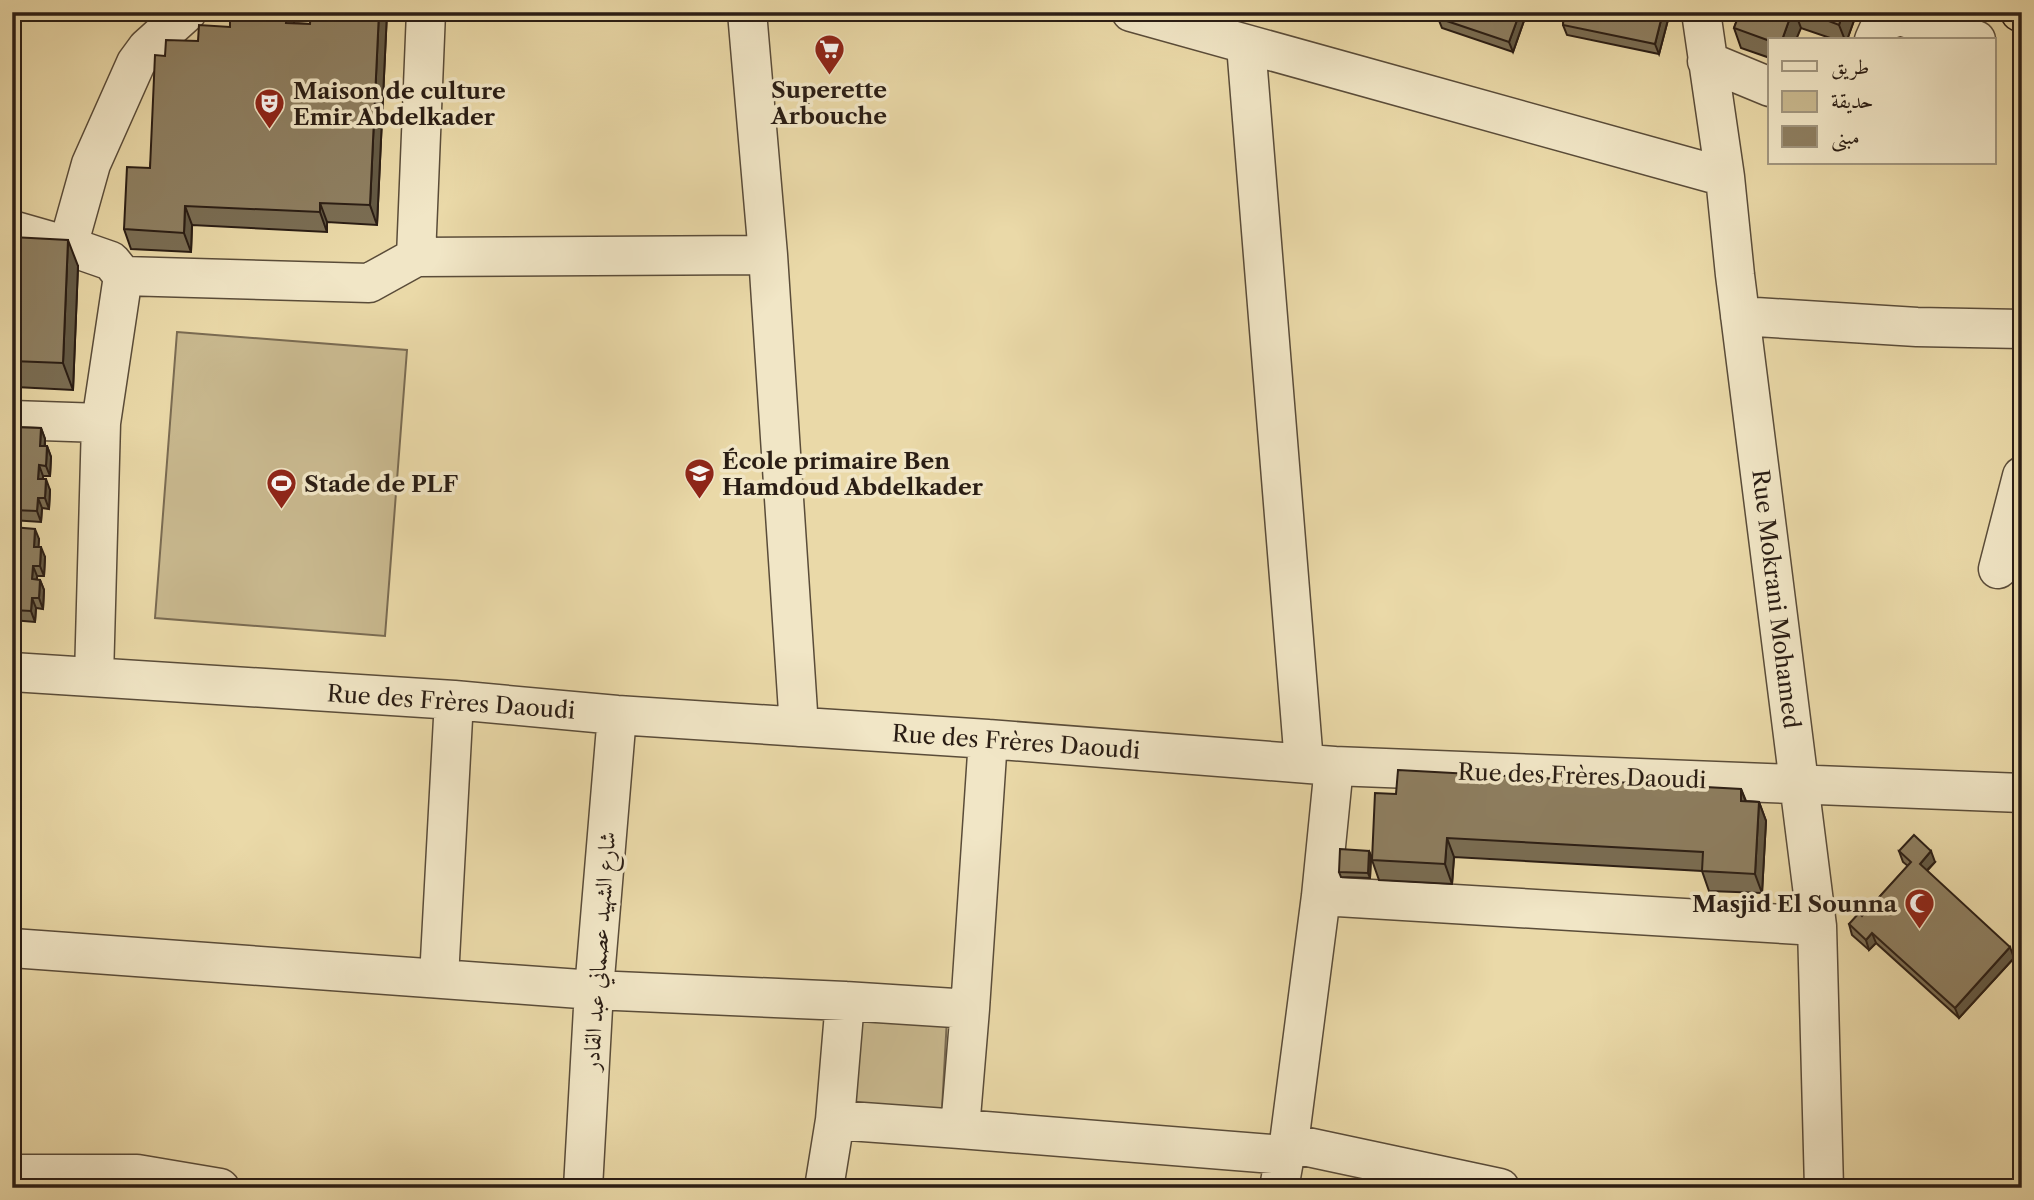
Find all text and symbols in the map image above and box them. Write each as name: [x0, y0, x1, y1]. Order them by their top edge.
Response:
supermarket icon: Superette Arbouche: [812, 32, 846, 76]
legend: [1768, 38, 1996, 164]
text: طريق: [1831, 54, 1869, 80]
place label: Superette Arbouche: [770, 76, 887, 130]
place label: Maison de culture Emir Abdelkader: [293, 77, 506, 131]
theatre icon: Maison de culture Emir Abdelkader: [253, 87, 287, 131]
text: حديقة: [1831, 88, 1874, 114]
text: مبنى: [1831, 124, 1860, 152]
place label: École primaire Ben Hamdoud Abdelkader: [722, 447, 984, 501]
school or university icon: École primaire Ben Hamdoud Abdelkader: [682, 457, 716, 501]
sports icon: Stade de PLF: [264, 467, 298, 511]
street label: Rue Mokrani Mohamed: [1746, 468, 1806, 730]
place label: Stade de PLF: [304, 470, 458, 498]
street label: Rue des Frères Daoudi: [326, 679, 576, 725]
street label: Rue des Frères Daoudi: [891, 719, 1141, 765]
street label: Rue des Frères Daoudi: [1457, 758, 1707, 794]
street label: شارع الشهيد عصماني عبد القادر: [577, 831, 627, 1074]
mosque icon: Masjid El Sounna: [1903, 887, 1937, 931]
place label: Masjid El Sounna: [1692, 890, 1898, 918]

